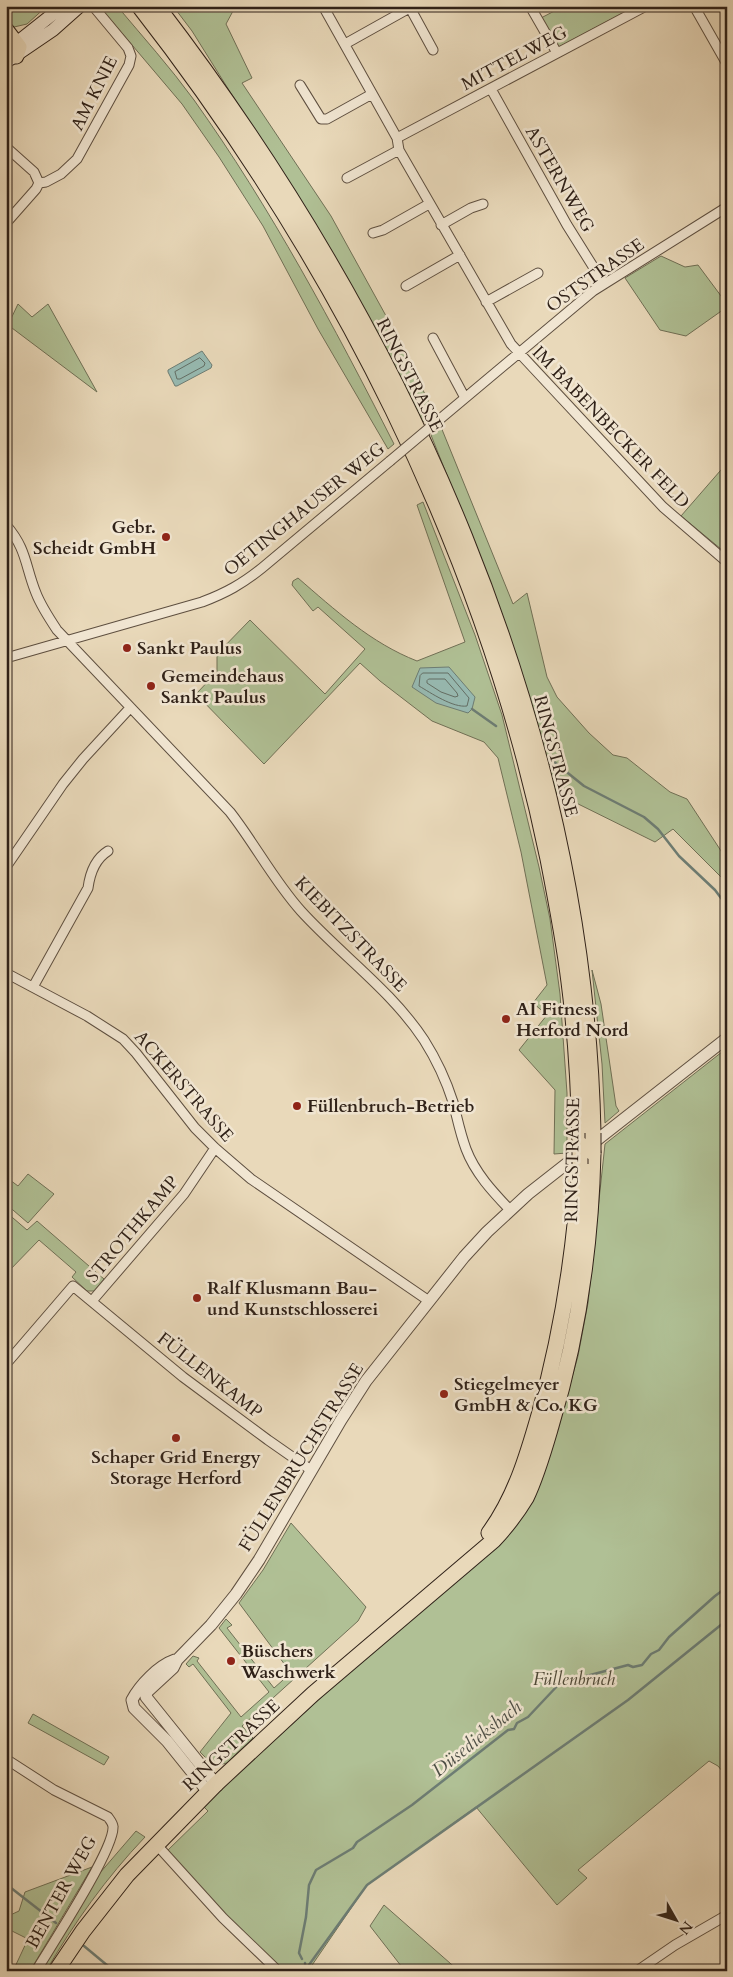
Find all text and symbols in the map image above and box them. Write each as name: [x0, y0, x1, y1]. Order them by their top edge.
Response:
street label: MITTELWEG: [457, 20, 572, 97]
street label: AM KNIE: [65, 52, 124, 135]
street label: ASTERNWEG: [519, 121, 600, 237]
street label: OSTSTRASSE: [541, 232, 649, 318]
street label: RINGSTRASSE: [370, 314, 449, 437]
street label: IM BABENBECKER FELD: [526, 340, 695, 514]
street label: OETINGHAUSER WEG: [218, 436, 390, 582]
place label: Gebr. Scheidt GmbH: [33, 515, 156, 561]
marker: Gebr. Scheidt GmbH: [160, 531, 172, 543]
place label: Sankt Paulus: [137, 636, 242, 661]
marker: Sankt Paulus: [121, 642, 133, 654]
place label: Gemeindehaus Sankt Paulus: [161, 664, 284, 710]
marker: Gemeindehaus Sankt Paulus: [145, 680, 157, 692]
street label: RINGSTRASSE: [527, 693, 584, 820]
street label: KIEBITZSTRASSE: [289, 871, 412, 998]
place label: AI Fitness Herford Nord: [516, 997, 629, 1043]
marker: AI Fitness Herford Nord: [500, 1013, 512, 1025]
street label: ACKERSTRASSE: [128, 1025, 239, 1147]
place label: Füllenbruch-Betrieb: [307, 1094, 475, 1119]
street label: RINGSTRASSE: [559, 1097, 586, 1223]
marker: Füllenbruch-Betrieb: [291, 1100, 303, 1112]
street label: STROTHKAMP: [80, 1170, 185, 1288]
place label: Ralf Klusmann Bau- und Kunstschlosserei: [207, 1276, 379, 1322]
marker: Ralf Klusmann Bau- und Kunstschlosserei: [191, 1292, 203, 1304]
street label: FÜLLENKAMP: [152, 1326, 268, 1425]
street label: FÜLLENBRUCHSTRASSE: [233, 1358, 370, 1556]
place label: Stiegelmeyer GmbH & Co. KG: [454, 1372, 598, 1418]
marker: Stiegelmeyer GmbH & Co. KG: [438, 1388, 450, 1400]
marker: Schaper Grid Energy Storage Herford: [170, 1432, 182, 1444]
place label: Schaper Grid Energy Storage Herford: [91, 1445, 262, 1491]
place label: Büschers Waschwerk: [240, 1639, 336, 1685]
marker: Büschers Waschwerk: [225, 1655, 237, 1667]
park label: Füllenbruch: [533, 1667, 615, 1692]
street label: RINGSTRASSE: [177, 1694, 286, 1797]
water label: Düsedieksbach: [426, 1695, 527, 1783]
street label: BENTER WEG: [20, 1831, 103, 1953]
north arrow: [650, 1894, 700, 1944]
text: N: [675, 1917, 697, 1939]

